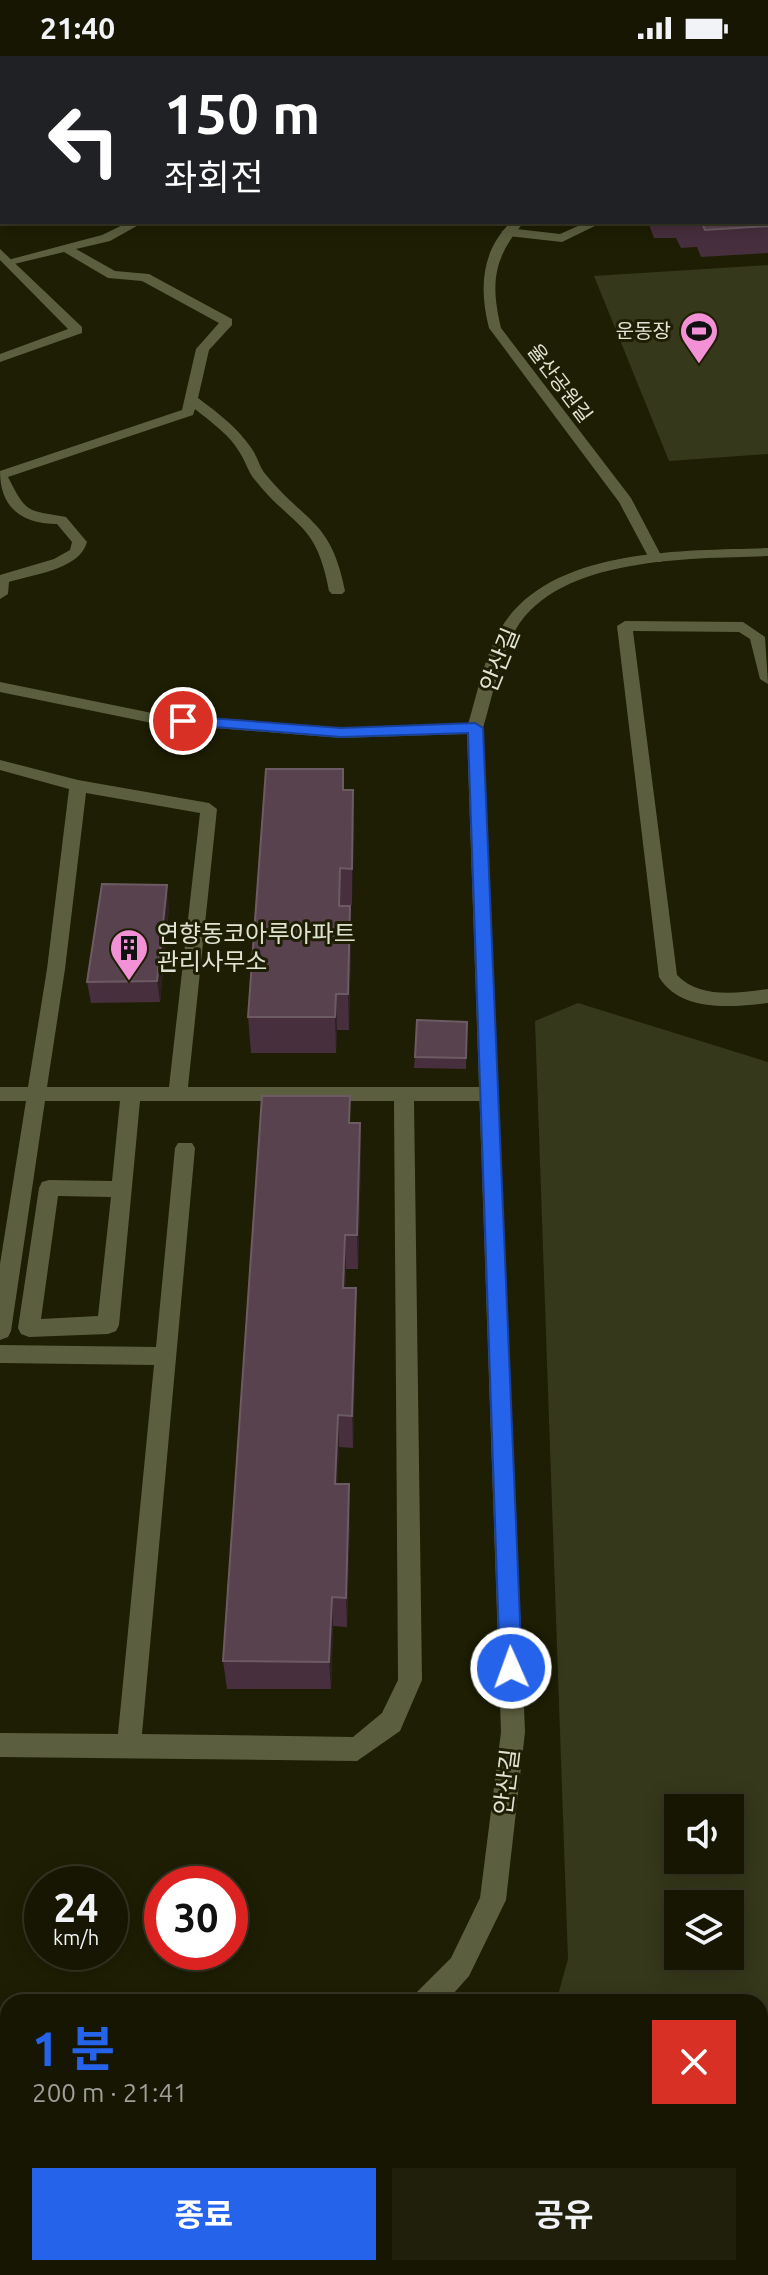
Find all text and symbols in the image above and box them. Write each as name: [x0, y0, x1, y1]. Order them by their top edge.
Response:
text: 21:40: [40, 11, 115, 45]
text: 150 m: [164, 82, 320, 145]
icon: left: [32, 88, 136, 192]
text: 좌회전: [164, 156, 263, 197]
sports icon: 운동장: [678, 310, 720, 365]
place label: 운동장: [616, 319, 671, 342]
street label: 율산공원길: [524, 339, 597, 426]
street label: 안산길: [475, 624, 524, 696]
pin: [149, 687, 217, 755]
icon: arrive: [161, 699, 205, 743]
place label: 연향동코아루아파트 관리사무소: [157, 920, 356, 975]
building icon: 연향동코아루아파트 관리사무소: [108, 927, 150, 982]
position arrow: [469, 1626, 553, 1710]
street label: 안산길: [489, 1747, 524, 1816]
map controls: [664, 1794, 744, 1970]
button: sound: [664, 1794, 744, 1874]
speed limit sign: 30: [144, 1866, 248, 1970]
text: 24: [53, 1885, 99, 1930]
button: layers: [664, 1890, 744, 1970]
text: km/h: [53, 1926, 99, 1949]
button: close: [652, 2020, 736, 2104]
text: 1 분: [32, 2021, 115, 2075]
text: 200 m · 21:41: [32, 2078, 188, 2107]
button: 종료: [32, 2168, 376, 2260]
button: 공유: [392, 2168, 736, 2260]

